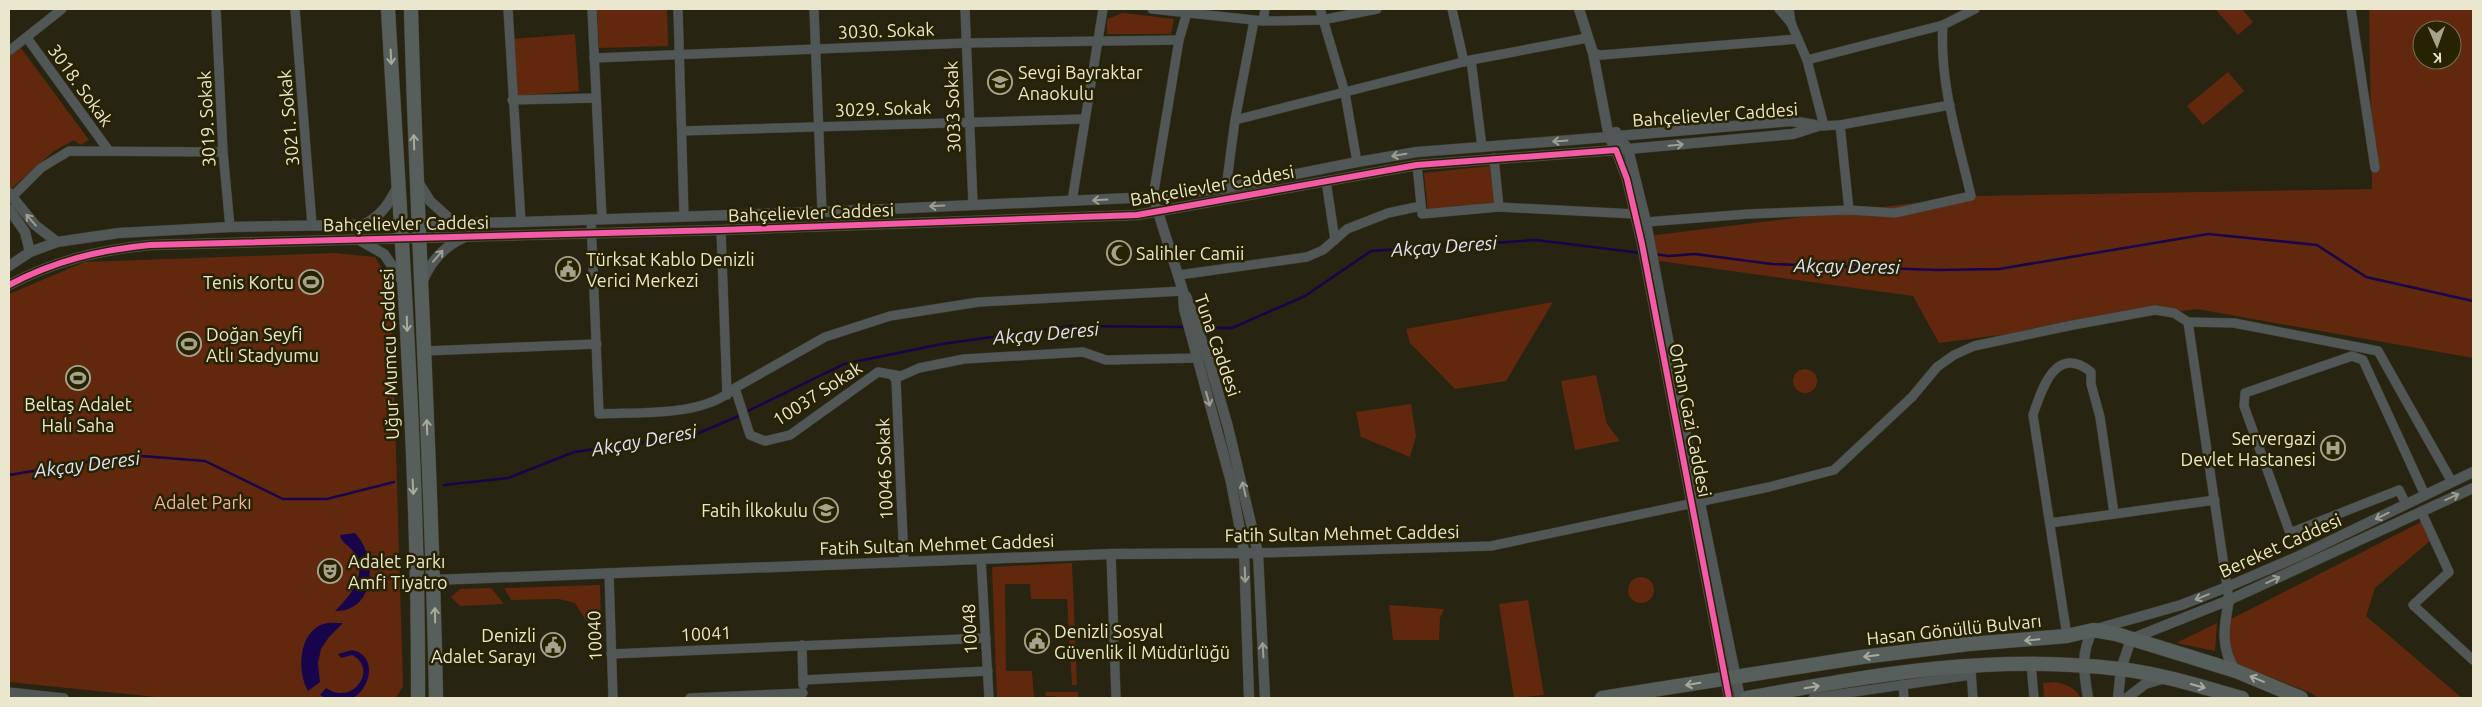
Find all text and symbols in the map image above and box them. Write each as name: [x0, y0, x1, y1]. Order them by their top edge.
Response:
street label: 3030. Sokak: [837, 18, 935, 42]
north arrow: [2412, 20, 2462, 70]
street label: 3018. Sokak: [45, 40, 117, 130]
one-way arrow: [387, 49, 396, 65]
text: K: [2432, 50, 2442, 66]
street label: 3033 Sokak: [940, 61, 964, 153]
place label: Sevgi Bayraktar Anaokulu: [1018, 62, 1143, 103]
street label: 3021. Sokak: [274, 69, 302, 167]
school or university icon: Sevgi Bayraktar Anaokulu: [987, 69, 1013, 95]
street label: 3019. Sokak: [193, 70, 219, 168]
street label: 3029. Sokak: [834, 96, 932, 120]
street label: Bahçelievler Caddesi: [1631, 98, 1799, 130]
one-way arrow: [410, 134, 419, 150]
one-way arrow: [1553, 136, 1569, 146]
one-way arrow: [1668, 140, 1684, 149]
one-way arrow: [1391, 150, 1407, 160]
street label: Bahçelievler Caddesi: [1128, 161, 1296, 209]
one-way arrow: [1092, 195, 1108, 204]
street label: Bahçelievler Caddesi: [728, 199, 894, 225]
one-way arrow: [930, 202, 946, 211]
street label: Bahçelievler Caddesi: [323, 212, 489, 234]
one-way arrow: [26, 214, 37, 227]
water label: Akçay Deresi: [1389, 231, 1499, 261]
mosque icon: Salihler Camii: [1106, 240, 1132, 266]
place label: Salihler Camii: [1136, 243, 1244, 263]
place label: Türksat Kablo Denizli Verici Merkezi: [586, 249, 755, 290]
one-way arrow: [432, 250, 444, 263]
water label: Akçay Deresi: [1793, 254, 1902, 278]
public building icon: Türksat Kablo Denizli Verici Merkezi: [555, 256, 581, 282]
street label: Uğur Mumcu Caddesi: [376, 268, 402, 440]
sports icon: Tenis Kortu: [298, 269, 324, 295]
place label: Tenis Kortu: [203, 272, 294, 292]
street label: Tuna Caddesi: [1191, 291, 1245, 399]
one-way arrow: [403, 316, 412, 332]
water label: Akçay Deresi: [991, 317, 1101, 349]
place label: Doğan Seyfi Atlı Stadyumu: [206, 324, 319, 365]
sports icon: Doğan Seyfi Atlı Stadyumu: [176, 331, 202, 357]
street label: Orhan Gazi Caddesi: [1666, 341, 1716, 499]
street label: 10037 Sokak: [769, 357, 865, 429]
sports icon: Beltaş Adalet Halı Saha: [65, 365, 91, 391]
one-way arrow: [1204, 391, 1213, 407]
place label: Beltaş Adalet Halı Saha: [24, 394, 132, 435]
street label: 10046 Sokak: [872, 418, 896, 520]
one-way arrow: [423, 419, 432, 435]
water label: Akçay Deresi: [589, 420, 700, 460]
place label: Servergazi Devlet Hastanesi: [2180, 428, 2316, 469]
hospital icon: Servergazi Devlet Hastanesi: [2320, 435, 2346, 461]
water label: Akçay Deresi: [32, 446, 142, 482]
one-way arrow: [409, 479, 418, 495]
one-way arrow: [1239, 481, 1248, 497]
park label: Adalet Parkı: [154, 492, 252, 512]
one-way arrow: [2444, 492, 2459, 501]
school or university icon: Fatih İlkokulu: [813, 497, 839, 523]
place label: Fatih İlkokulu: [701, 500, 808, 520]
street label: Bereket Caddesi: [2216, 509, 2344, 581]
one-way arrow: [2375, 511, 2390, 521]
street label: Fatih Sultan Mehmet Caddesi: [1224, 521, 1460, 545]
street label: Fatih Sultan Mehmet Caddesi: [819, 530, 1055, 558]
place label: Adalet Parkı Amfi Tiyatro: [348, 551, 448, 592]
theatre icon: Adalet Parkı Amfi Tiyatro: [317, 558, 343, 584]
one-way arrow: [1241, 566, 1250, 582]
one-way arrow: [2265, 575, 2280, 585]
one-way arrow: [2195, 592, 2210, 602]
street label: 10048: [958, 603, 980, 655]
one-way arrow: [430, 607, 440, 623]
street label: 10040: [583, 610, 605, 662]
street label: Hasan Gönüllü Bulvarı: [1866, 610, 2042, 648]
place label: Denizli Sosyal Güvenlik İl Müdürlüğü: [1054, 621, 1230, 662]
street label: 10041: [680, 622, 732, 644]
place label: Denizli Adalet Sarayı: [431, 625, 536, 666]
public building icon: Denizli Sosyal Güvenlik İl Müdürlüğü: [1024, 628, 1050, 654]
public building icon: Denizli Adalet Sarayı: [540, 632, 566, 658]
one-way arrow: [2025, 635, 2041, 645]
one-way arrow: [1258, 642, 1267, 658]
one-way arrow: [1863, 651, 1879, 661]
one-way arrow: [2250, 674, 2265, 683]
one-way arrow: [1685, 679, 1701, 689]
one-way arrow: [1804, 681, 1820, 691]
one-way arrow: [2190, 681, 2206, 691]

